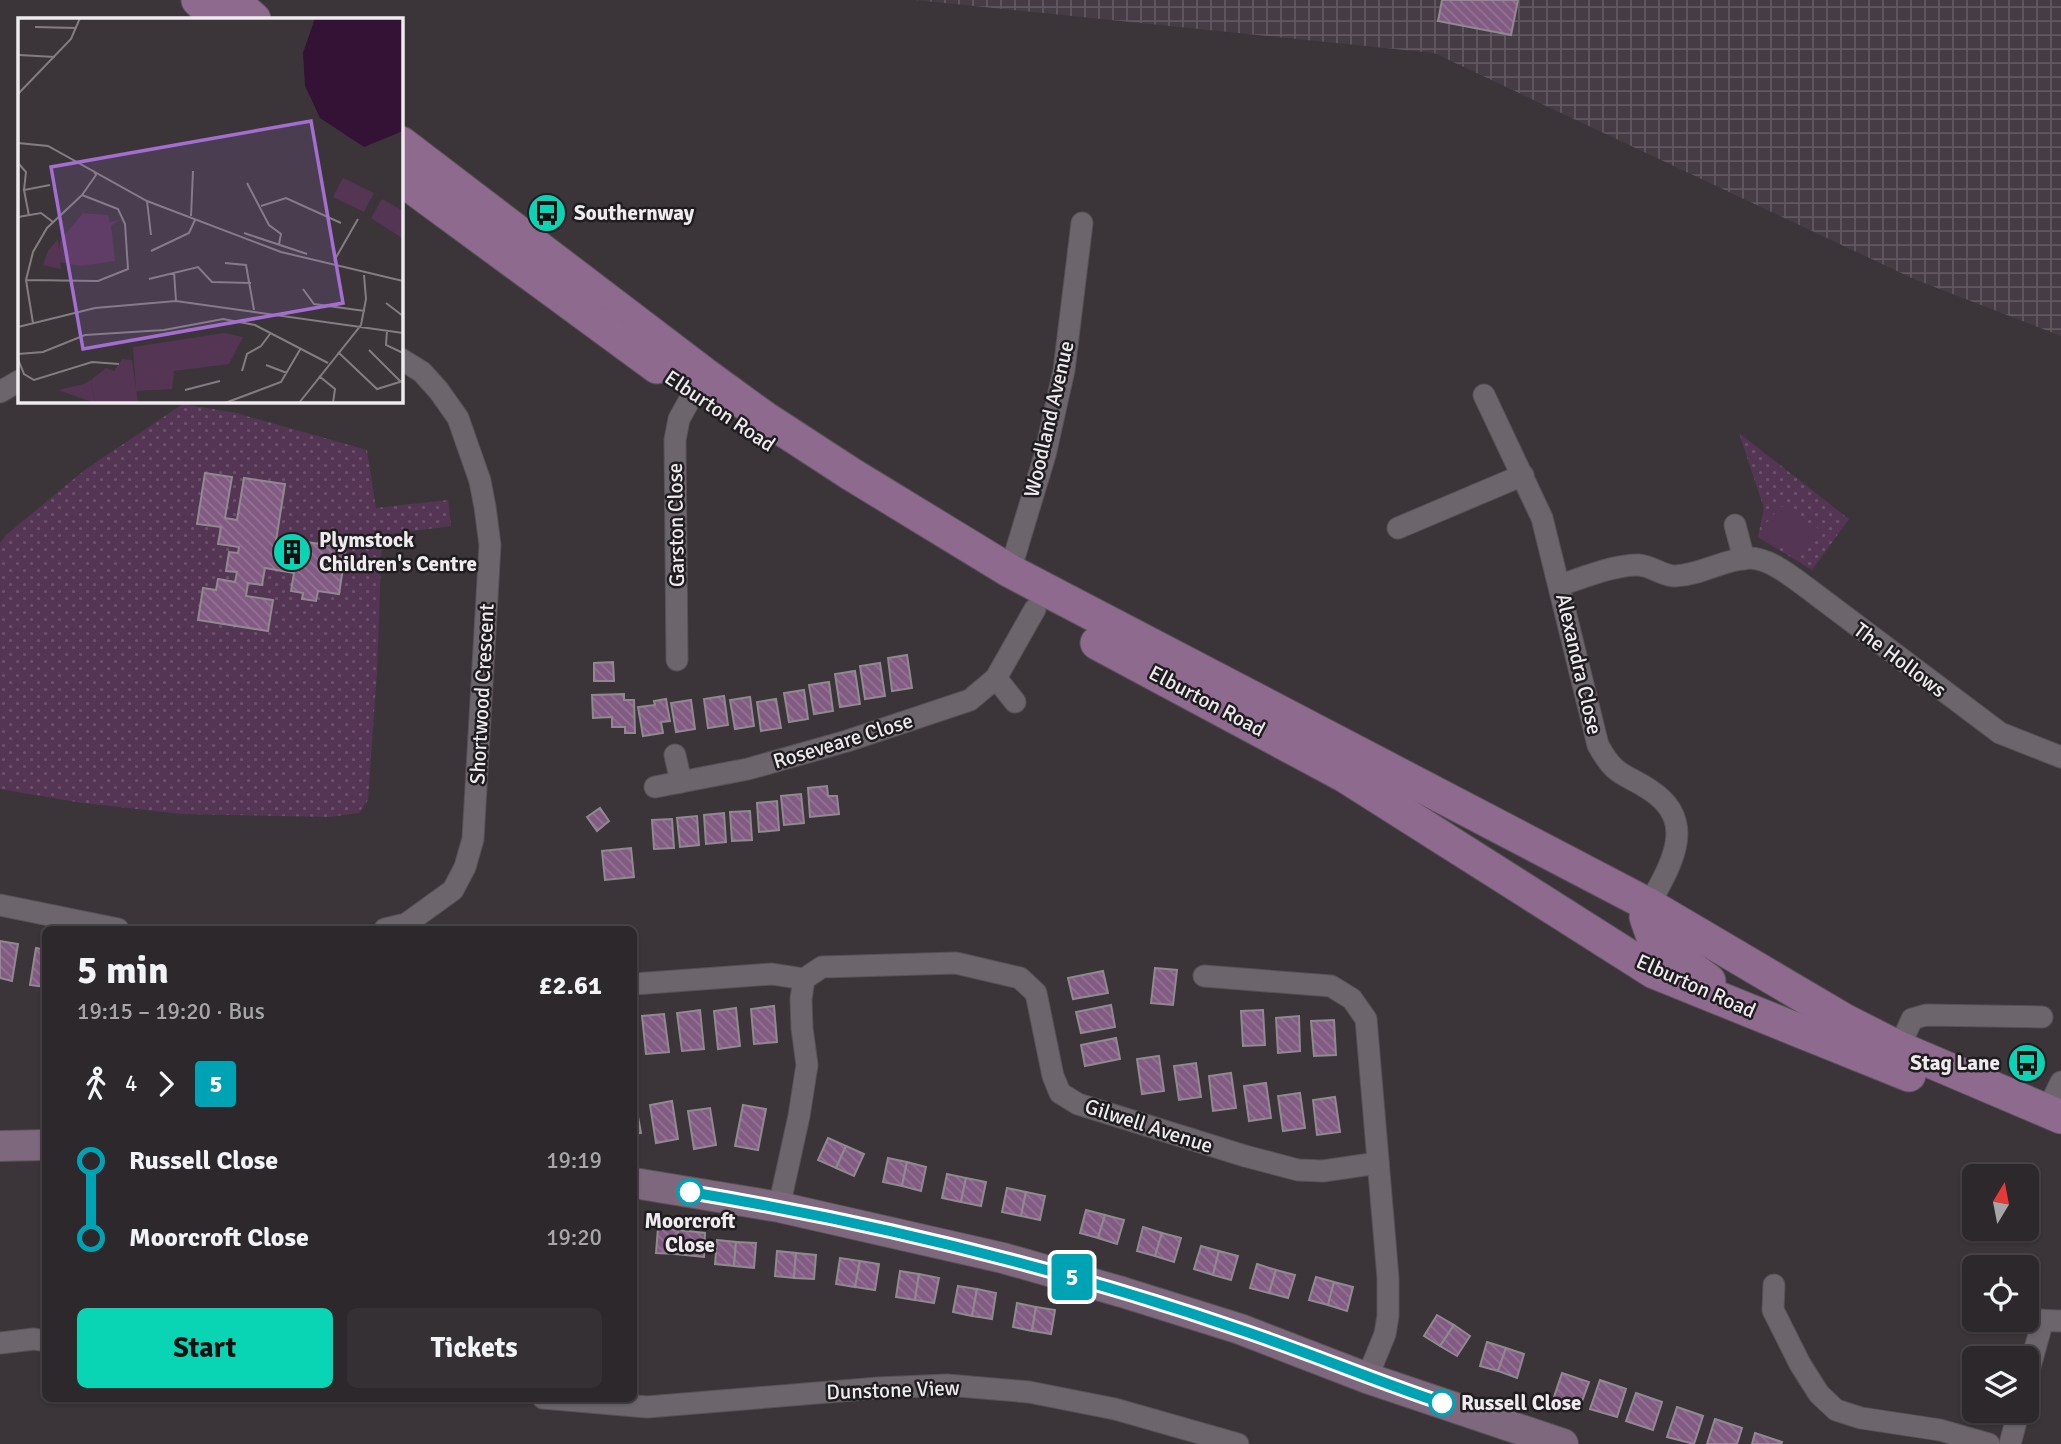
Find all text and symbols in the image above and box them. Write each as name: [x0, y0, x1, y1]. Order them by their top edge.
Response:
inset map: [18, 18, 402, 402]
bus stop icon: Southernway: [526, 192, 568, 234]
place label: Southernway: [574, 200, 695, 226]
street label: Woodland Avenue: [1018, 338, 1080, 500]
street label: Elburton Road: [660, 364, 780, 458]
street label: Garston Close: [662, 463, 690, 587]
place label: Plymstock Children's Centre: [319, 527, 477, 577]
building icon: Plymstock Children's Centre: [271, 531, 313, 573]
street label: Alexandra Close: [1550, 591, 1608, 737]
street label: Shortwood Crescent: [464, 603, 500, 785]
street label: The Hollows: [1849, 617, 1951, 703]
street label: Elburton Road: [1144, 660, 1270, 742]
street label: Roseveare Close: [770, 707, 916, 775]
text: 5 min: [77, 947, 169, 994]
street label: Elburton Road: [1632, 948, 1760, 1024]
text: £2.61: [538, 970, 602, 1002]
text: 19:15 – 19:20 · Bus: [77, 997, 265, 1026]
bus stop icon: Stag Lane: [2006, 1042, 2048, 1084]
place label: Stag Lane: [1910, 1050, 2000, 1076]
icon: walk: [77, 1065, 115, 1103]
icon: forward: [147, 1065, 185, 1103]
text: 4: [125, 1069, 137, 1098]
text: 5: [209, 1069, 222, 1099]
street label: Gilwell Avenue: [1082, 1093, 1216, 1159]
text: Russell Close: [129, 1145, 278, 1177]
text: 19:19: [546, 1146, 602, 1175]
north arrow: [1962, 1164, 2039, 1241]
map controls: [1962, 1164, 2039, 1423]
marker: Moorcroft Close: [677, 1179, 703, 1205]
place label: Moorcroft Close: [645, 1208, 736, 1258]
text: Moorcroft Close: [129, 1222, 309, 1254]
text: 19:20: [546, 1223, 602, 1252]
line badge: 5: [1049, 1254, 1095, 1300]
button: locate: [1962, 1255, 2039, 1332]
text: 5: [1066, 1262, 1078, 1292]
button: Start: [77, 1308, 333, 1388]
button: Tickets: [347, 1308, 602, 1388]
button: layers: [1962, 1346, 2039, 1423]
street label: Dunstone View: [826, 1375, 960, 1405]
marker: Russell Close: [1429, 1390, 1455, 1416]
place label: Russell Close: [1461, 1390, 1582, 1416]

